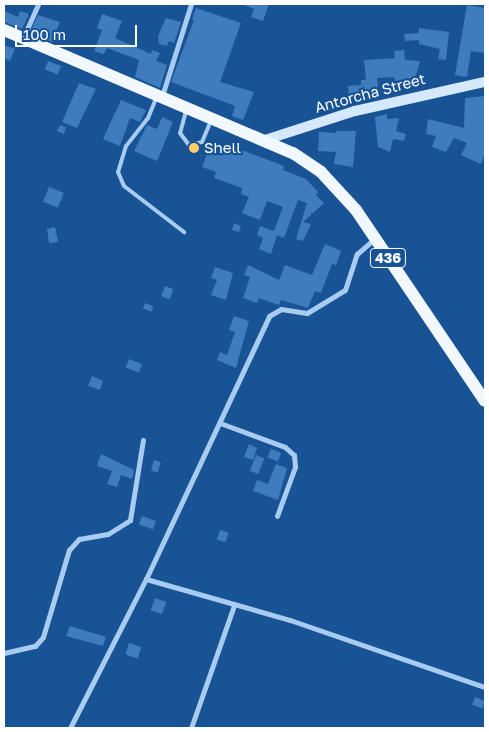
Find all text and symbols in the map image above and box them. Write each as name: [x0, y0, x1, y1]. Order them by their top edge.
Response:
scale bar: [18, 15, 140, 47]
text: 100 m: [23, 25, 66, 43]
street label: Antorcha Street: [313, 70, 427, 116]
place label: Shell: [204, 139, 241, 157]
marker: Shell: [188, 142, 200, 154]
road number: 436: [369, 247, 407, 270]

